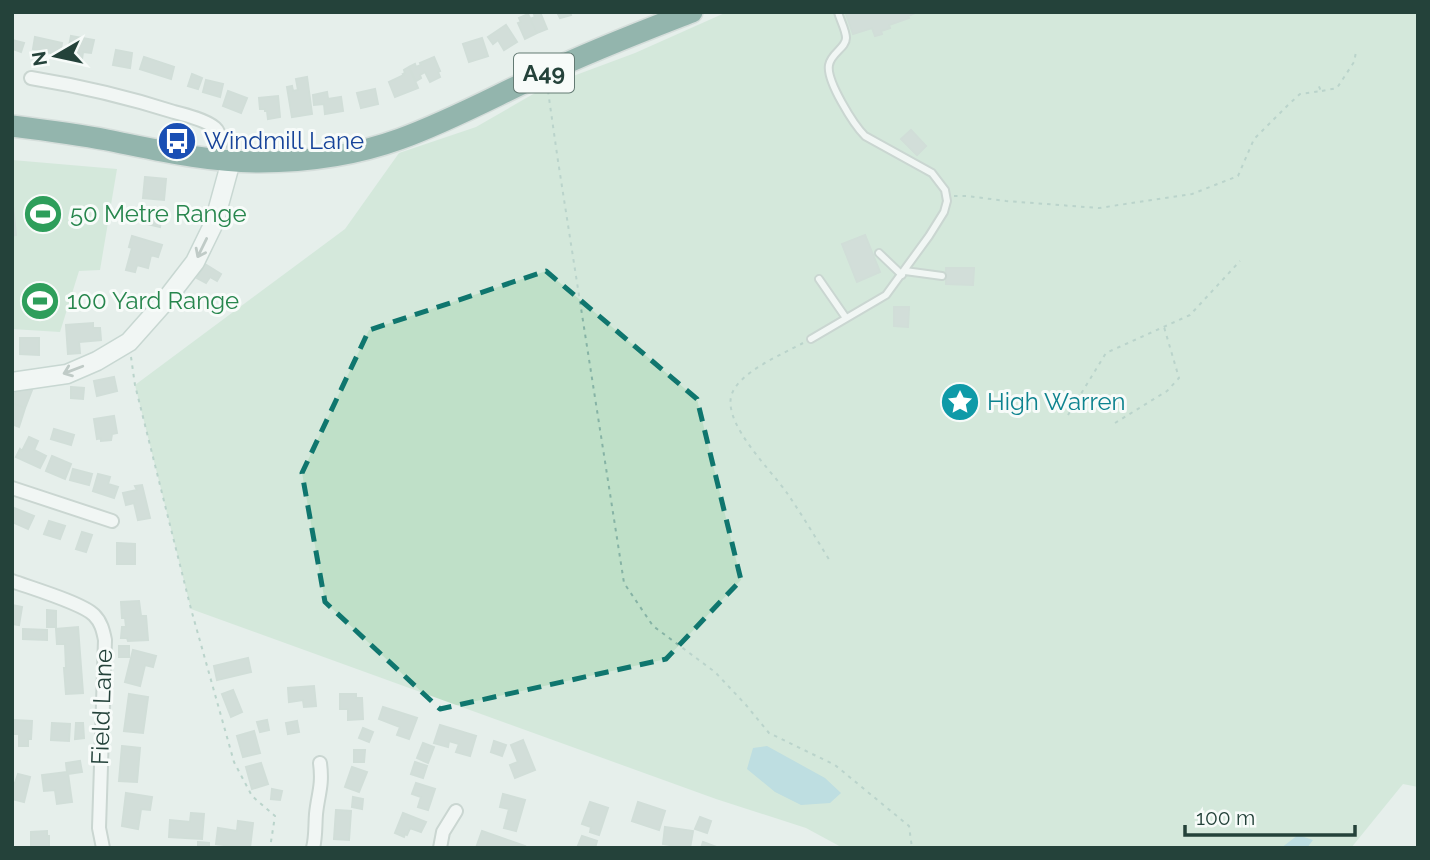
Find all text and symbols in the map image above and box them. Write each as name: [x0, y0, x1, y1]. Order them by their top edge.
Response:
north arrow: [21, 21, 91, 91]
text: N: [27, 50, 51, 68]
road number: A49: [514, 54, 574, 92]
bus stop icon: Windmill Lane: [156, 120, 198, 162]
place label: Windmill Lane: [204, 126, 364, 155]
sports icon: 50 Metre Range: [22, 193, 64, 235]
place label: 50 Metre Range: [70, 199, 246, 228]
one-way arrow: [195, 237, 208, 258]
sports icon: 100 Yard Range: [19, 280, 61, 322]
place label: 100 Yard Range: [67, 286, 239, 315]
one-way arrow: [63, 365, 85, 378]
place icon: High Warren: [939, 381, 981, 423]
place label: High Warren: [987, 387, 1126, 416]
street label: Field Lane: [85, 648, 118, 766]
scale bar: [1185, 794, 1355, 838]
text: 100 m: [1196, 805, 1255, 830]

